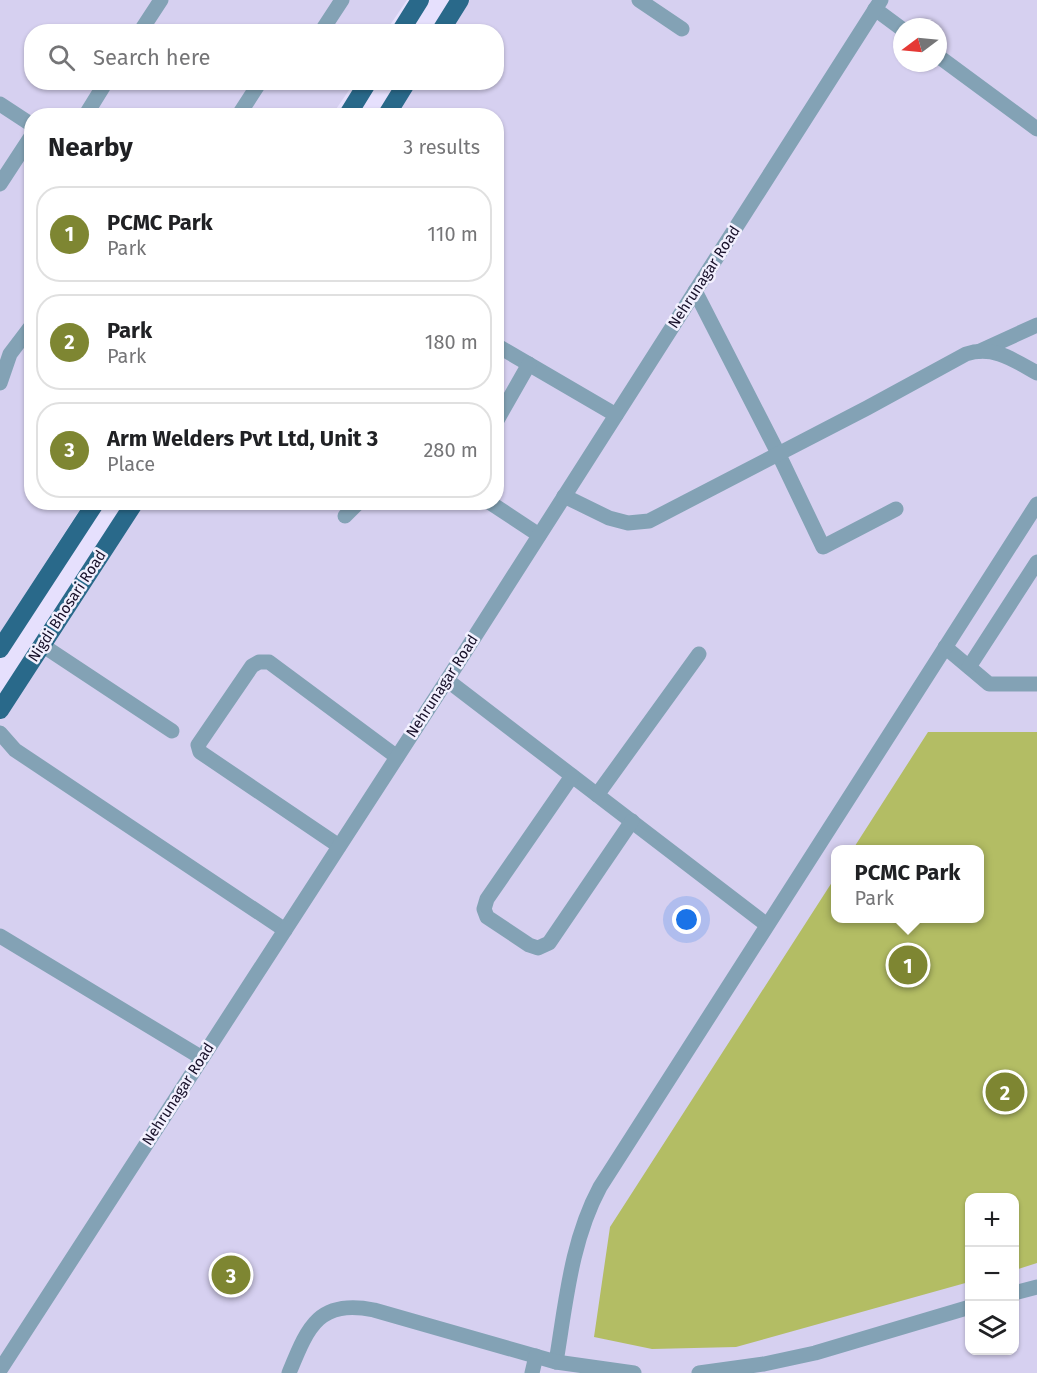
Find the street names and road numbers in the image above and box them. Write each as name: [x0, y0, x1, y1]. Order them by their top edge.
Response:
street label: Nehrunagar Road: [664, 222, 744, 332]
street label: Nigdi Bhosari Road: [24, 547, 110, 665]
street label: Nehrunagar Road: [402, 631, 482, 741]
street label: Nehrunagar Road: [138, 1039, 218, 1149]

